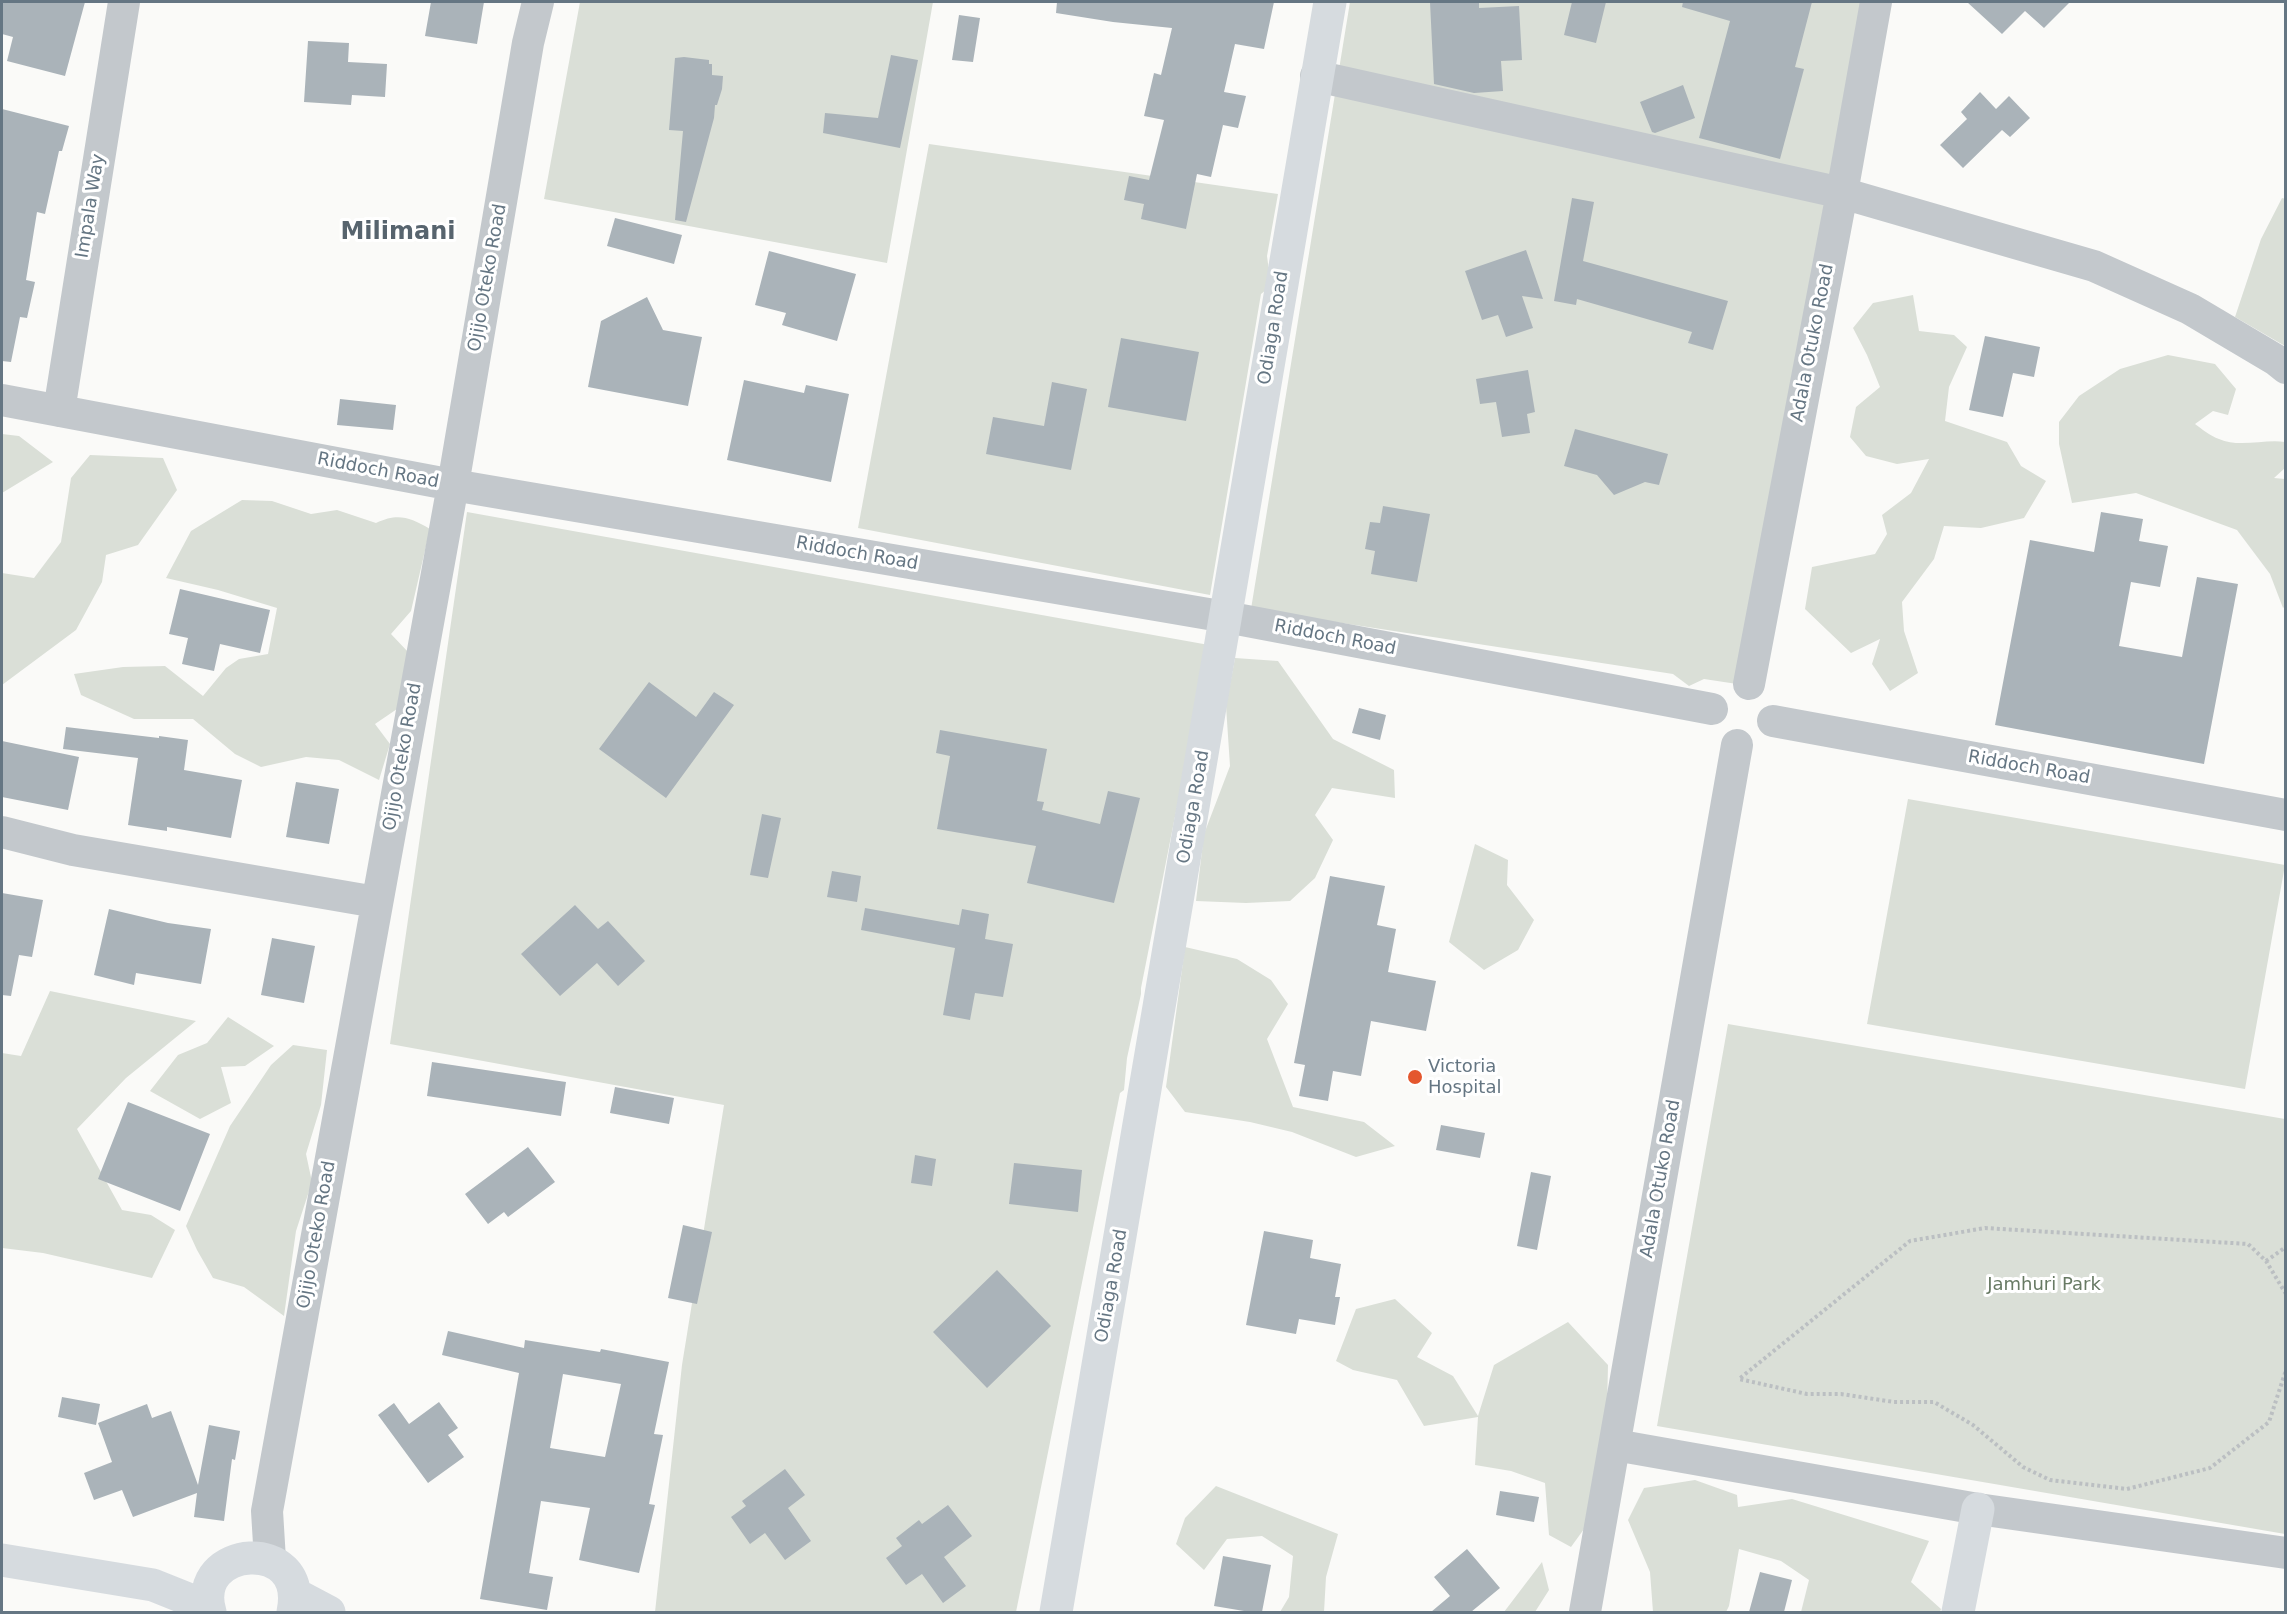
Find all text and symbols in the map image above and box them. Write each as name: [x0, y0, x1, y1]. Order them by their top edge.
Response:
street label: Impala Way: [72, 152, 110, 260]
street label: Ojijo Oteko Road: [464, 202, 512, 354]
district label: Milimani: [340, 219, 456, 247]
street label: Adala Otuko Road: [1787, 262, 1839, 424]
street label: Odiaga Road: [1254, 270, 1294, 386]
street label: Riddoch Road: [315, 449, 441, 493]
street label: Riddoch Road: [794, 533, 920, 575]
street label: Riddoch Road: [1272, 616, 1398, 660]
street label: Ojijo Oteko Road: [379, 681, 427, 833]
street label: Riddoch Road: [1966, 747, 2092, 789]
street label: Odiaga Road: [1173, 749, 1215, 865]
place label: Victoria Hospital: [1428, 1056, 1501, 1098]
marker: Victoria Hospital: [1406, 1068, 1424, 1086]
street label: Adala Otuko Road: [1636, 1098, 1686, 1260]
street label: Ojijo Oteko Road: [293, 1159, 341, 1311]
street label: Odiaga Road: [1091, 1228, 1133, 1344]
park label: Jamhuri Park: [1987, 1274, 2101, 1296]

